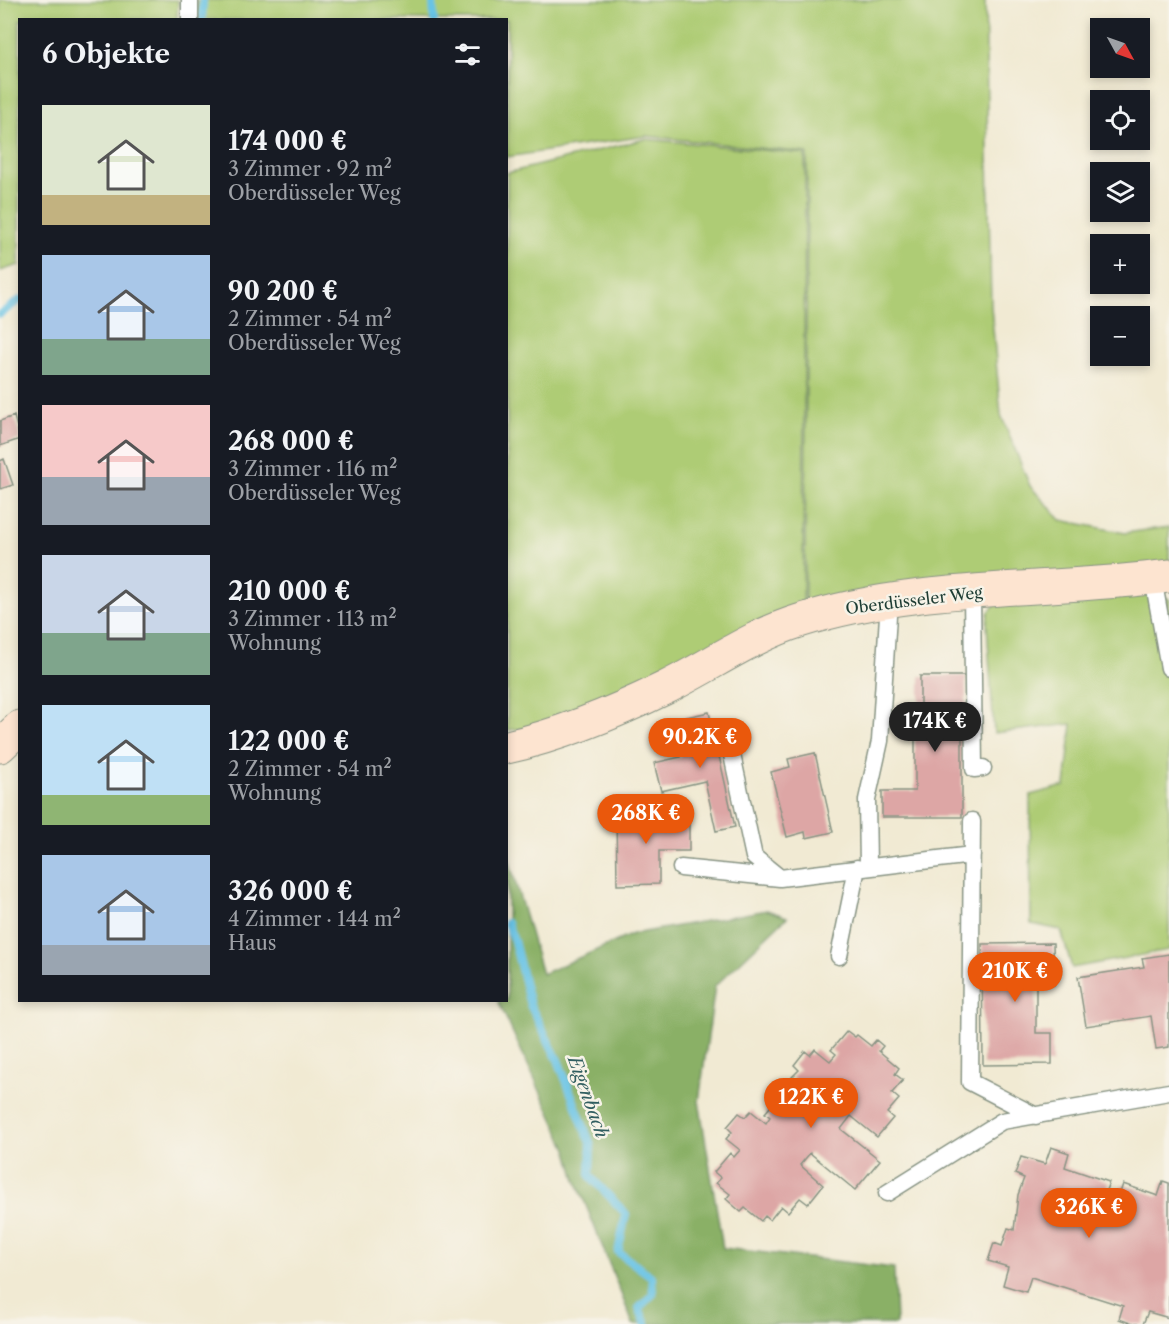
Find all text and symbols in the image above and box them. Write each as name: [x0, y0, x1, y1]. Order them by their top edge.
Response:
north arrow: [1090, 18, 1150, 78]
map controls: [1090, 18, 1150, 366]
text: 6 Objekte: [42, 38, 170, 70]
icon: filters: [451, 38, 484, 71]
button: locate: [1090, 90, 1150, 150]
text: 174 000 €: [228, 125, 347, 157]
icon: home: [90, 129, 162, 201]
text: 3 Zimmer · 92 m²: [228, 157, 392, 181]
button: layers: [1090, 162, 1150, 222]
text: Oberdüsseler Weg: [228, 181, 401, 205]
button: +: [1090, 234, 1150, 294]
text: 90 200 €: [228, 275, 338, 307]
icon: home: [90, 279, 162, 351]
button: −: [1090, 306, 1150, 366]
text: 2 Zimmer · 54 m²: [228, 307, 392, 331]
text: Oberdüsseler Weg: [228, 331, 401, 355]
text: 268 000 €: [228, 425, 354, 457]
icon: home: [90, 429, 162, 501]
text: 3 Zimmer · 116 m²: [228, 457, 397, 481]
text: Oberdüsseler Weg: [228, 481, 401, 505]
text: 210 000 €: [228, 575, 351, 607]
icon: home: [90, 579, 162, 651]
street label: Oberdüsseler Weg: [844, 582, 984, 618]
text: 3 Zimmer · 113 m²: [228, 607, 397, 631]
text: Wohnung: [228, 631, 321, 655]
pin: 174K €: [886, 702, 984, 753]
text: 174K €: [903, 709, 967, 733]
pin: 90.2K €: [645, 718, 755, 769]
text: 122 000 €: [228, 725, 350, 757]
text: 90.2K €: [662, 725, 738, 749]
icon: home: [90, 729, 162, 801]
text: 2 Zimmer · 54 m²: [228, 757, 392, 781]
text: Wohnung: [228, 781, 321, 805]
pin: 268K €: [597, 794, 695, 845]
text: 268K €: [611, 801, 681, 825]
text: 326 000 €: [228, 875, 353, 907]
icon: home: [90, 879, 162, 951]
text: 4 Zimmer · 144 m²: [228, 907, 401, 931]
text: Haus: [228, 931, 277, 955]
pin: 210K €: [966, 952, 1064, 1003]
text: 210K €: [982, 959, 1048, 983]
water label: Eigenbach: [562, 1051, 613, 1141]
pin: 122K €: [762, 1078, 860, 1129]
text: 122K €: [778, 1085, 844, 1109]
pin: 326K €: [1040, 1188, 1138, 1239]
text: 326K €: [1055, 1195, 1123, 1219]

